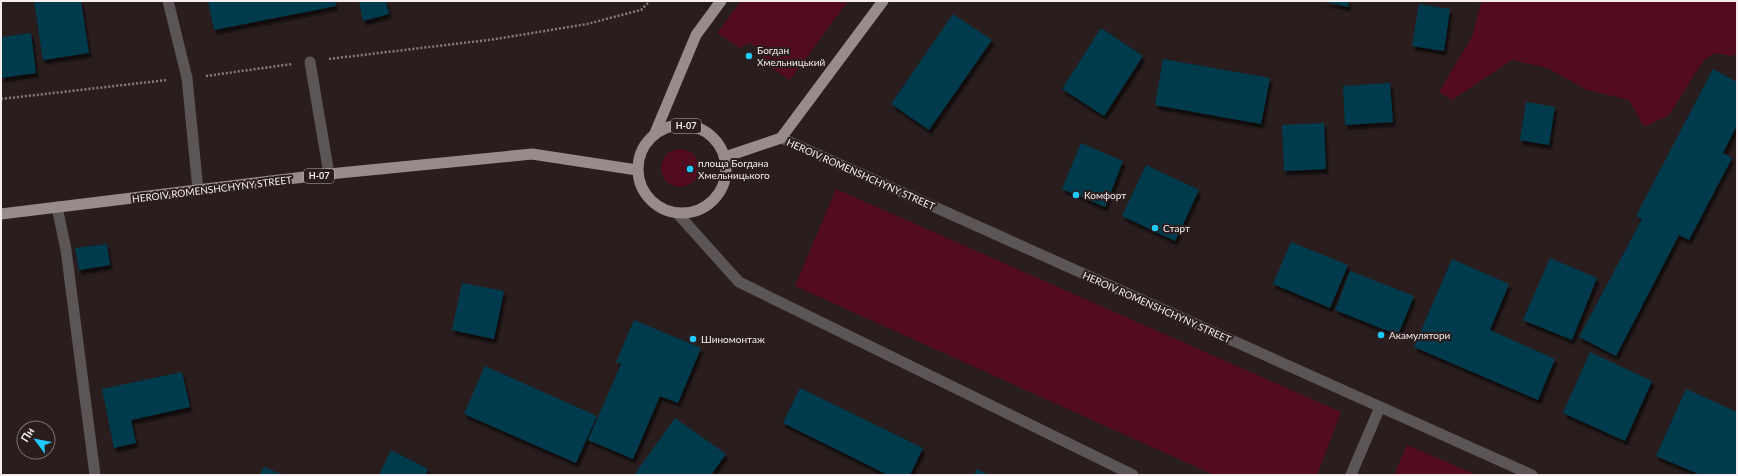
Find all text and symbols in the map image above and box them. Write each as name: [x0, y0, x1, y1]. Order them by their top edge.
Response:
place label: Богдан Хмельницький: [757, 44, 826, 68]
marker: Богдан Хмельницький: [744, 51, 754, 61]
road number: Н-07: [671, 119, 701, 133]
street label: HEROIV ROMENSHCHYNY STREET: [785, 136, 937, 212]
place label: площа Богдана Хмельницького: [698, 157, 770, 181]
marker: площа Богдана Хмельницького: [685, 164, 695, 174]
road number: Н-07: [304, 169, 334, 183]
street label: HEROIV ROMENSHCHYNY STREET: [131, 173, 293, 205]
place label: Комфорт: [1084, 189, 1126, 201]
marker: Комфорт: [1071, 190, 1081, 200]
place label: Старт: [1163, 222, 1190, 234]
marker: Старт: [1150, 223, 1160, 233]
street label: HEROIV ROMENSHCHYNY STREET: [1081, 269, 1233, 345]
place label: Акамулятори: [1389, 329, 1451, 341]
marker: Акамулятори: [1376, 330, 1386, 340]
place label: Шиномонтаж: [701, 333, 765, 345]
marker: Шиномонтаж: [688, 334, 698, 344]
north arrow: [16, 420, 56, 460]
text: Пн: [18, 425, 36, 444]

